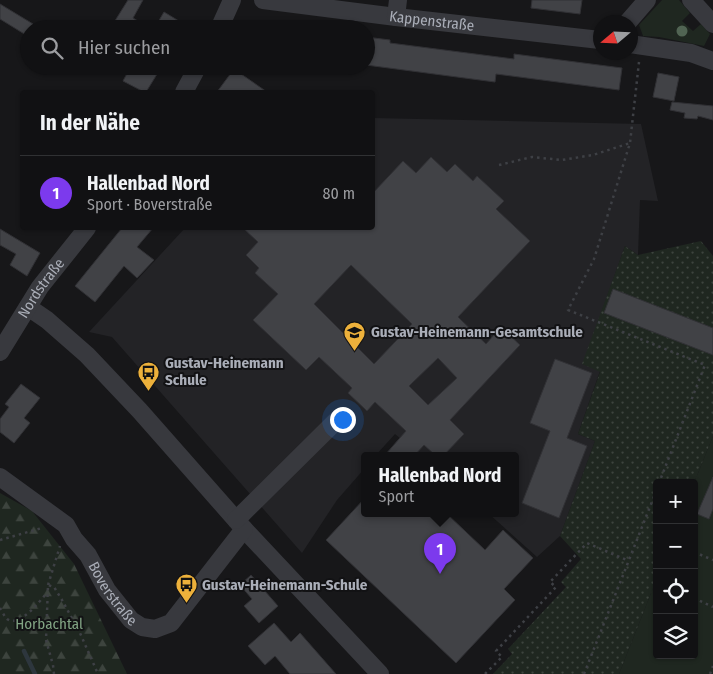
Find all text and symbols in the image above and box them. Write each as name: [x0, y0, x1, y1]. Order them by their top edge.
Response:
street label: Kappenstraße: [388, 7, 475, 35]
north arrow: [593, 15, 638, 60]
search box: [20, 20, 375, 75]
icon: search: [38, 34, 66, 62]
text: Hier suchen: [78, 36, 170, 59]
text: In der Nähe: [40, 110, 140, 136]
text: Hallenbad Nord: [87, 172, 210, 195]
text: 1: [53, 184, 59, 203]
text: 80 m: [323, 184, 355, 203]
text: Sport · Boverstraße: [87, 195, 212, 214]
street label: Nordstraße: [14, 255, 68, 321]
school or university icon: Gustav-Heinemann-Gesamtschule: [343, 320, 367, 351]
place label: Gustav-Heinemann-Gesamtschule: [371, 323, 583, 341]
place label: Gustav-Heinemann Schule: [165, 354, 284, 389]
bus stop icon: Gustav-Heinemann Schule: [137, 360, 161, 391]
your location: [330, 407, 356, 433]
popup: [361, 452, 519, 517]
text: Hallenbad Nord: [379, 464, 501, 487]
map controls: [653, 479, 698, 659]
button: +: [653, 479, 698, 524]
text: Sport: [379, 487, 414, 506]
button: −: [653, 524, 698, 569]
pin: 1: [424, 533, 456, 574]
street label: Boverstraße: [84, 559, 140, 630]
button: locate: [653, 569, 698, 614]
bus stop icon: Gustav-Heinemann-Schule: [174, 573, 198, 604]
place label: Gustav-Heinemann-Schule: [202, 576, 368, 594]
button: layers: [653, 614, 698, 659]
park label: Horbachtal: [15, 615, 83, 633]

